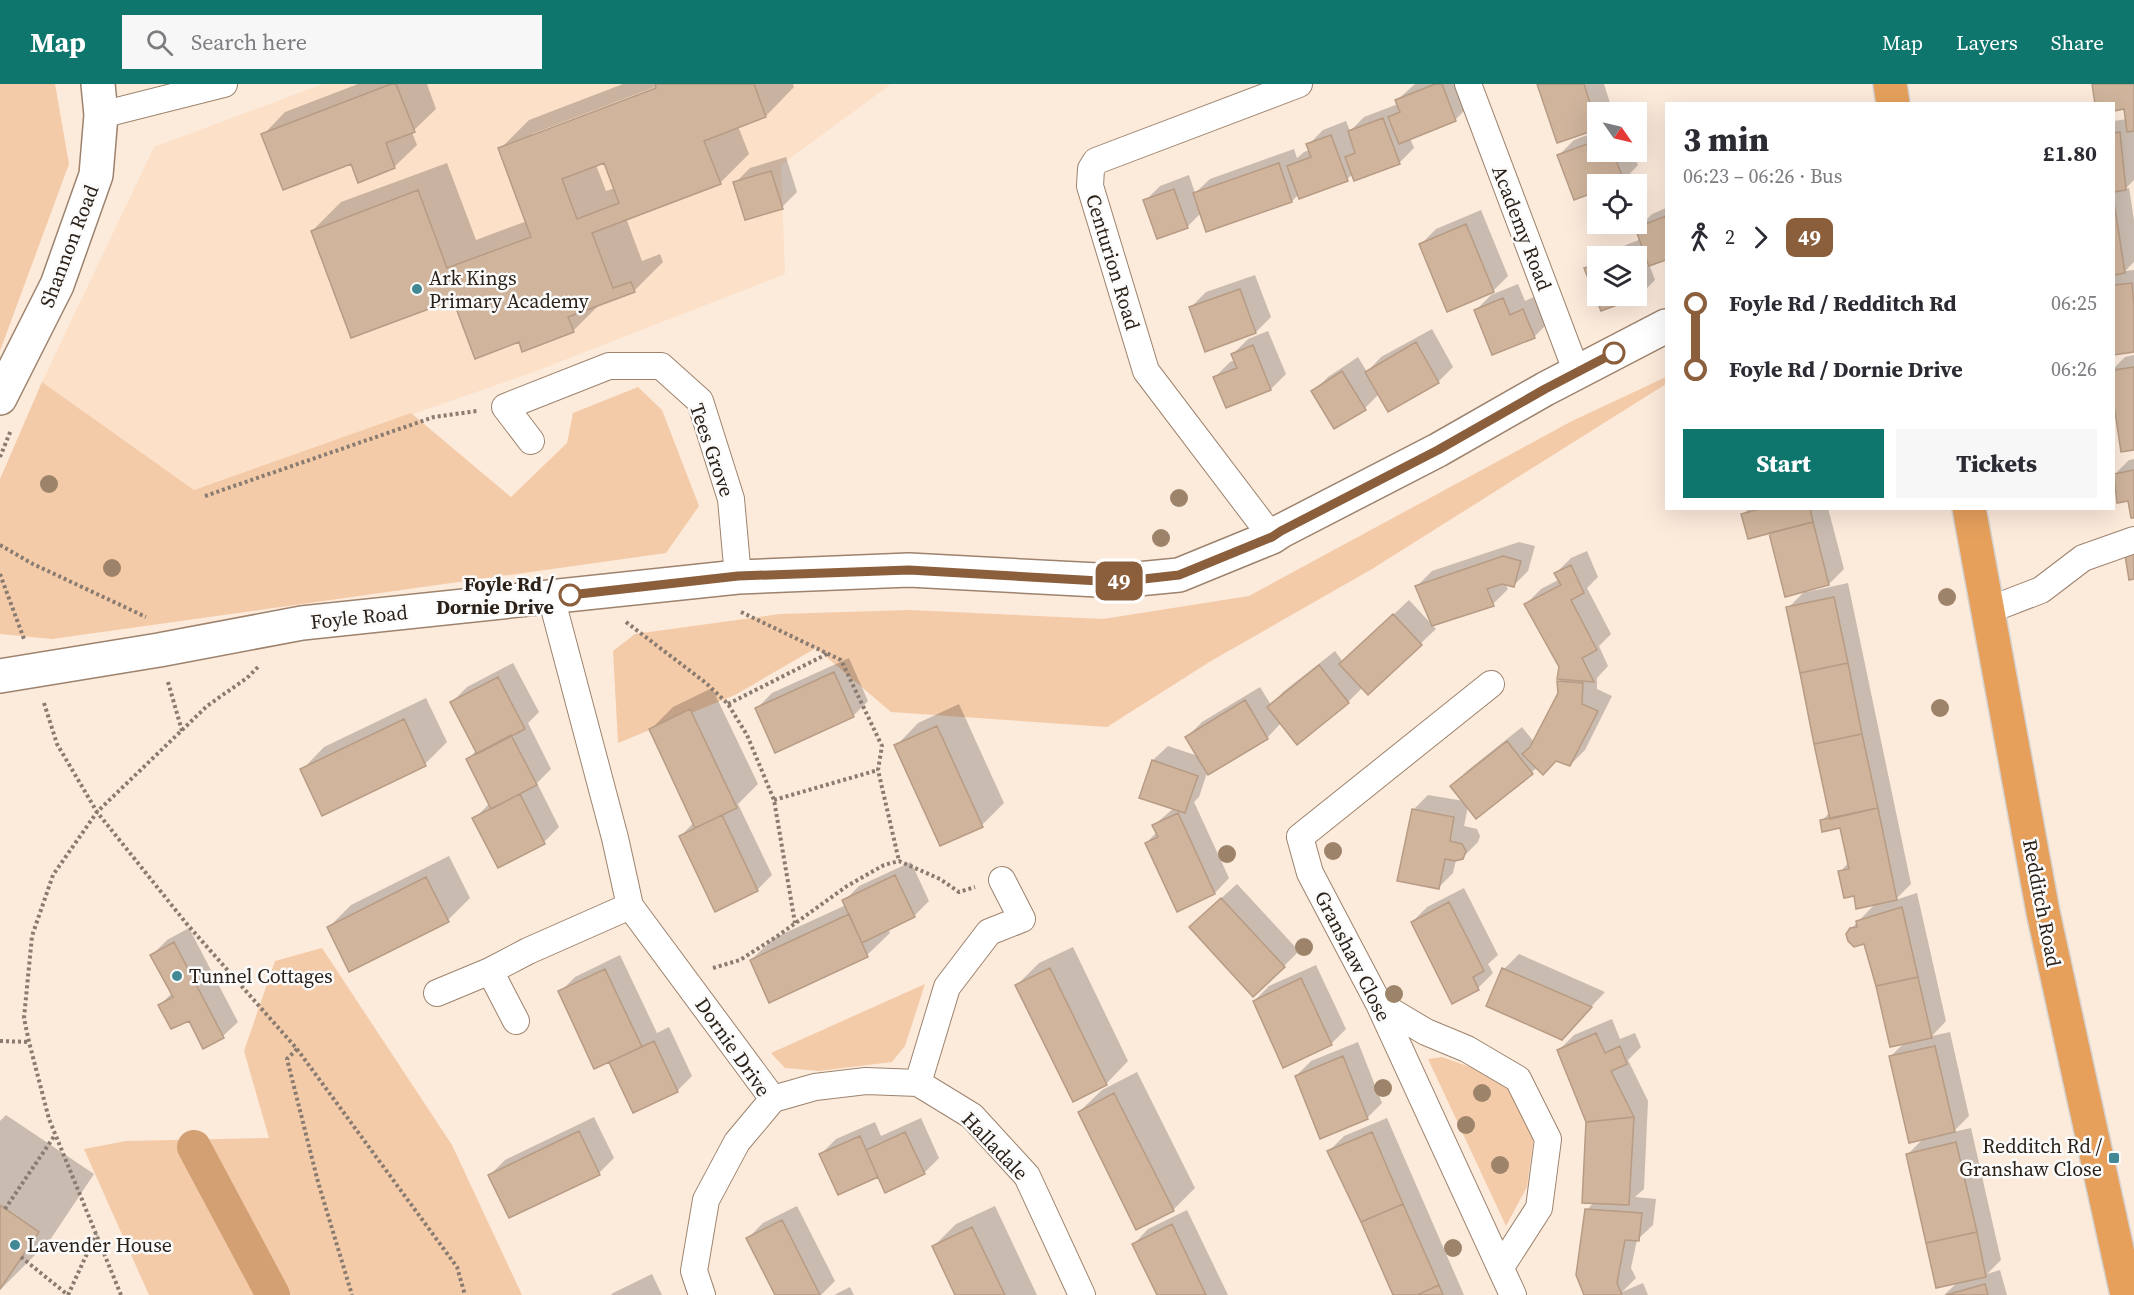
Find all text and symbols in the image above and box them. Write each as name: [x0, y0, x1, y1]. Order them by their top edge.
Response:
search box: [122, 15, 542, 69]
text: Map: [30, 23, 86, 61]
icon: search: [143, 26, 176, 59]
text: Search here: [191, 27, 307, 57]
text: Map: [1882, 28, 1923, 57]
text: Layers: [1956, 28, 2018, 57]
text: Share: [2051, 28, 2104, 57]
north arrow: [1587, 102, 1647, 162]
map controls: [1587, 102, 1647, 306]
text: 3 min: [1683, 117, 1769, 162]
text: £1.80: [2043, 138, 2097, 168]
street label: Academy Road: [1485, 161, 1559, 295]
text: 06:23 – 06:26 · Bus: [1683, 162, 1842, 190]
button: locate: [1587, 174, 1647, 234]
street label: Shannon Road: [33, 180, 106, 311]
street label: Centurion Road: [1079, 191, 1147, 334]
icon: walk: [1683, 221, 1716, 254]
icon: forward: [1744, 221, 1777, 254]
text: 2: [1725, 223, 1735, 251]
text: 49: [1798, 223, 1821, 252]
button: layers: [1587, 246, 1647, 306]
place label: Ark Kings Primary Academy: [429, 264, 589, 315]
marker: Ark Kings Primary Academy: [410, 282, 424, 296]
text: Foyle Rd / Redditch Rd: [1729, 288, 1957, 318]
text: 06:25: [2051, 289, 2097, 317]
unlabelled marker: [1603, 342, 1625, 364]
text: Foyle Rd / Dornie Drive: [1729, 354, 1963, 384]
text: 06:26: [2051, 355, 2097, 383]
street label: Tees Grove: [683, 399, 741, 501]
button: Start: [1683, 429, 1884, 498]
button: Tickets: [1896, 429, 2097, 498]
line badge: 49: [1092, 562, 1146, 600]
text: 49: [1108, 567, 1130, 596]
place label: Foyle Rd / Dornie Drive: [436, 570, 554, 621]
marker: Foyle Rd / Dornie Drive: [559, 584, 581, 606]
street label: Foyle Road: [309, 598, 410, 636]
street label: Redditch Road: [2016, 837, 2068, 970]
street label: Granshaw Close: [1308, 886, 1398, 1026]
place label: Tunnel Cottages: [189, 962, 333, 990]
marker: Tunnel Cottages: [170, 969, 184, 983]
street label: Dornie Drive: [689, 992, 777, 1102]
street label: Halladale: [955, 1106, 1035, 1186]
place label: Redditch Rd / Granshaw Close: [1959, 1132, 2102, 1183]
marker: Redditch Rd / Granshaw Close: [2107, 1151, 2121, 1165]
place label: Lavender House: [27, 1231, 172, 1259]
marker: Lavender House: [8, 1238, 22, 1252]

